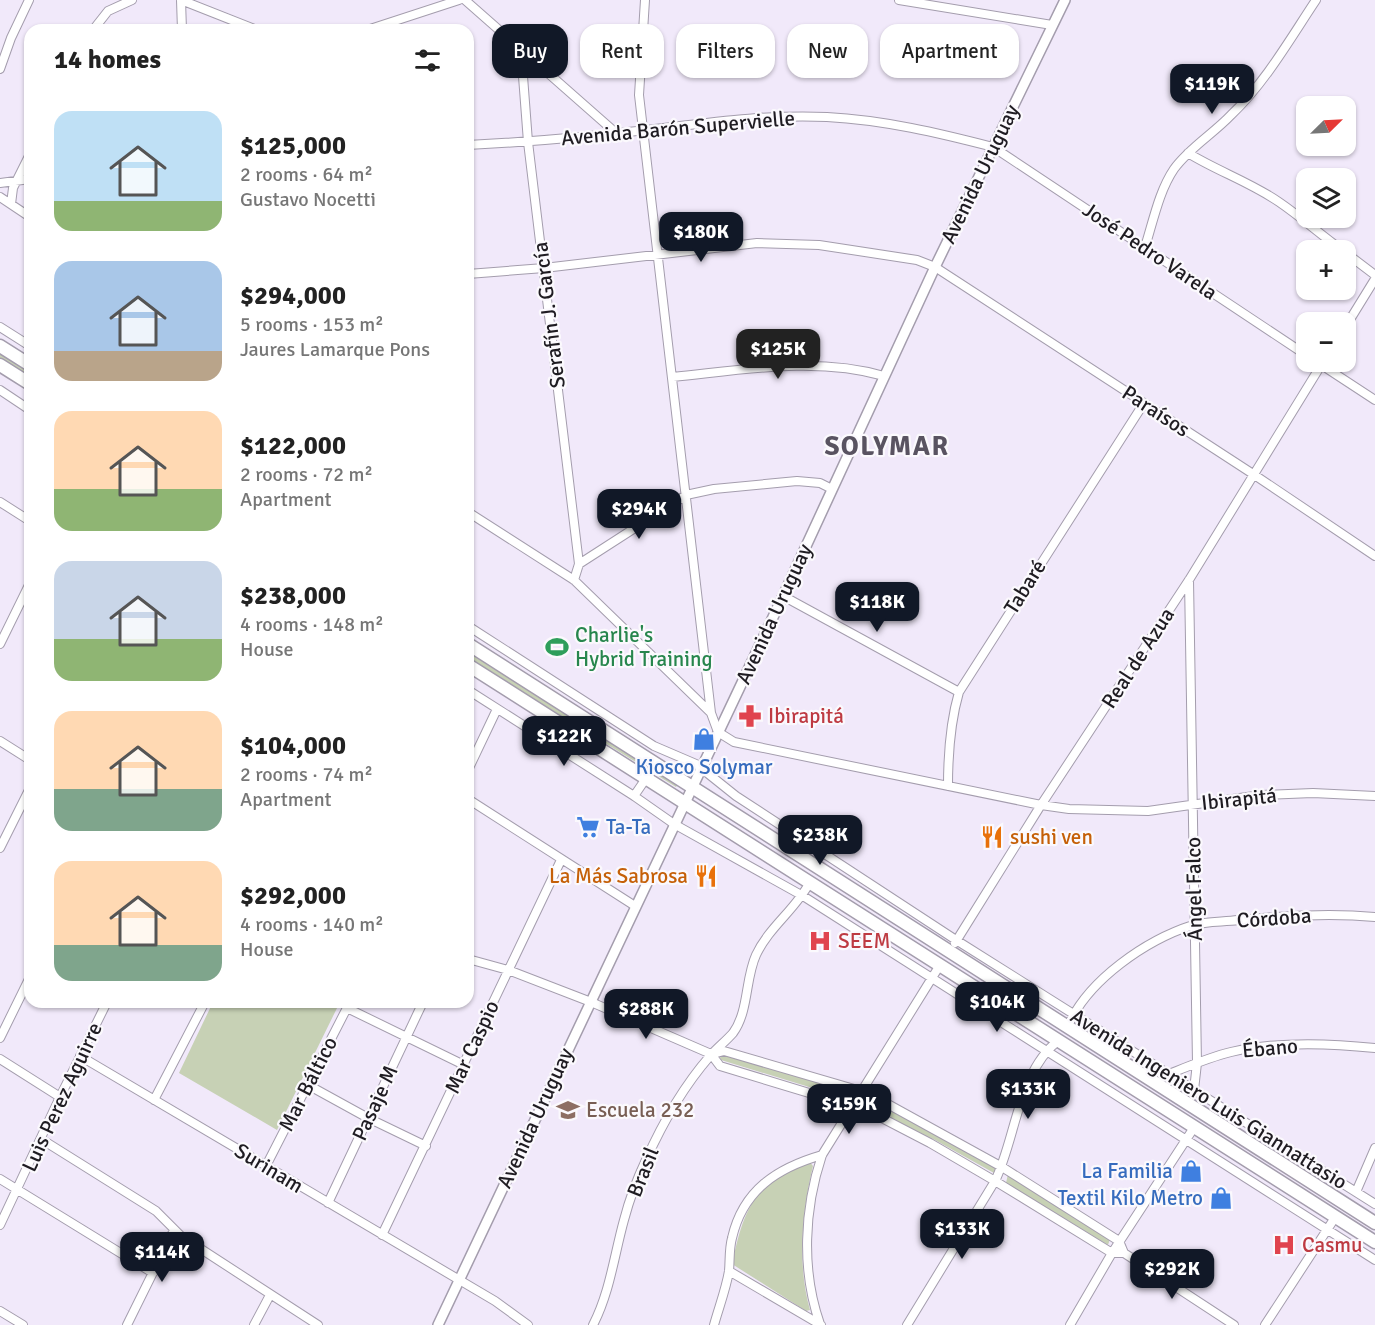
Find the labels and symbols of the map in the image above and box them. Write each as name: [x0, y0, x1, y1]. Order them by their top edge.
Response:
pin: $119K: [1170, 64, 1254, 115]
north arrow: [1296, 96, 1356, 156]
street label: Avenida Uruguay: [935, 100, 1025, 248]
street label: Avenida Barón Supervielle: [560, 105, 796, 151]
street label: José Pedro Varela: [1078, 196, 1222, 306]
pin: $180K: [659, 212, 743, 263]
street label: Serafín J. García: [527, 240, 571, 390]
pin: $125K: [736, 329, 820, 380]
street label: Paraísos: [1117, 380, 1195, 442]
district label: SOLYMAR: [824, 430, 950, 463]
pin: $294K: [597, 489, 681, 540]
street label: Avenida Uruguay: [730, 540, 818, 688]
street label: Tabaré: [998, 555, 1052, 619]
pin: $118K: [835, 582, 919, 633]
street label: Real de Azua: [1096, 603, 1180, 713]
place label: Charlie's Hybrid Training: [575, 622, 713, 672]
sports icon: Charlie's Hybrid Training: [544, 634, 570, 660]
pharmacy icon: Ibirapitá: [737, 703, 763, 729]
place label: Ibirapitá: [768, 703, 844, 729]
pin: $122K: [522, 716, 606, 767]
shop icon: Kiosco Solymar: [691, 726, 717, 752]
place label: Kiosco Solymar: [635, 754, 773, 780]
street label: Ibirapitá: [1200, 782, 1278, 816]
supermarket icon: Ta-Ta: [575, 814, 601, 840]
place label: Ta-Ta: [606, 814, 651, 840]
pin: $238K: [778, 815, 862, 866]
restaurant icon: sushi ven: [979, 824, 1005, 850]
place label: sushi ven: [1010, 824, 1093, 850]
street label: Ángel Falco: [1180, 837, 1208, 941]
place label: La Más Sabrosa: [549, 863, 688, 889]
restaurant icon: La Más Sabrosa: [693, 863, 719, 889]
street label: Córdoba: [1236, 902, 1312, 934]
hospital icon: SEEM: [807, 928, 833, 954]
place label: SEEM: [838, 928, 890, 954]
pin: $104K: [955, 982, 1039, 1033]
pin: $288K: [604, 989, 688, 1040]
street label: Mar Caspio: [439, 996, 505, 1098]
street label: Avenida Ingeniero Luis Giannattasio: [1066, 1003, 1352, 1195]
street label: Luis Perez Aguirre: [16, 1018, 108, 1176]
street label: Mar Báltico: [273, 1032, 343, 1136]
street label: Ébano: [1241, 1033, 1299, 1063]
street label: Avenida Uruguay: [491, 1044, 579, 1192]
street label: Pasaje M: [346, 1061, 404, 1145]
pin: $133K: [986, 1069, 1070, 1120]
pin: $159K: [807, 1084, 891, 1135]
school or university icon: Escuela 232: [555, 1097, 581, 1123]
place label: Escuela 232: [586, 1097, 694, 1123]
street label: Surinam: [230, 1137, 308, 1199]
street label: Brasil: [621, 1143, 665, 1201]
place label: La Familia: [1081, 1158, 1173, 1184]
shop icon: La Familia: [1178, 1158, 1204, 1184]
place label: Textil Kilo Metro: [1057, 1185, 1203, 1211]
shop icon: Textil Kilo Metro: [1208, 1185, 1234, 1211]
pin: $133K: [920, 1209, 1004, 1260]
pin: $114K: [120, 1232, 204, 1283]
hospital icon: Casmu: [1271, 1232, 1297, 1258]
place label: Casmu: [1302, 1232, 1363, 1258]
pin: $292K: [1130, 1249, 1214, 1300]

